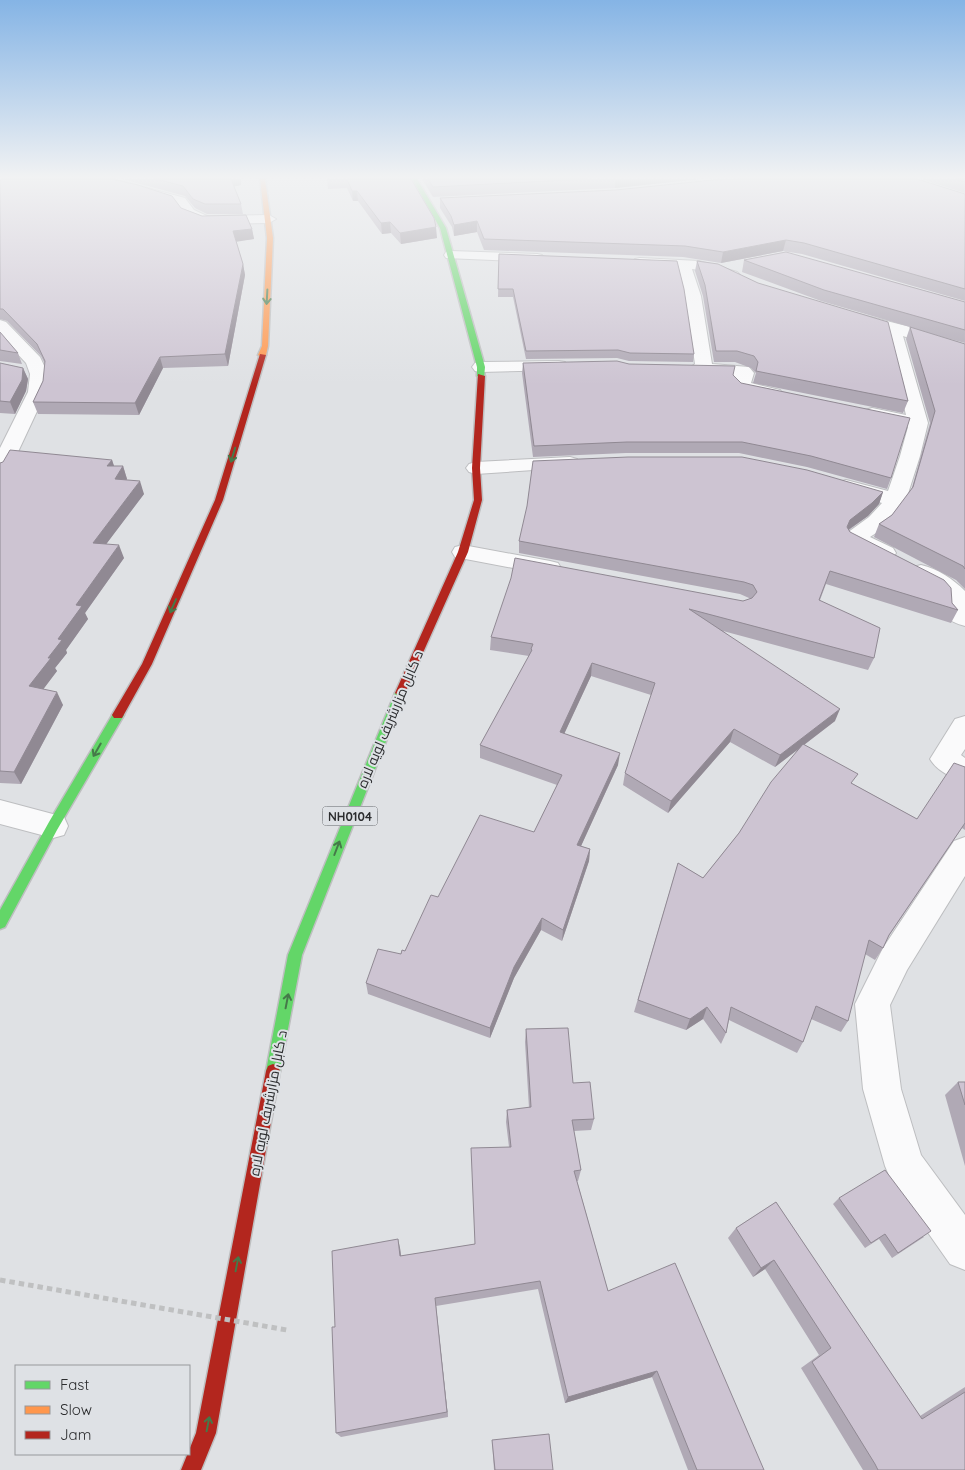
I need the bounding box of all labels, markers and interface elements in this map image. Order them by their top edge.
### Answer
one-way arrow [263,289,272,305]
one-way arrow [227,447,237,463]
one-way arrow [167,598,177,613]
street label: د کابل مزارشریف لویه لاره [353,647,427,791]
one-way arrow [92,742,102,756]
road number: NH0104 [322,806,378,826]
one-way arrow [333,841,343,856]
one-way arrow [282,994,292,1010]
street label: د کابل مزارشریف لویه لاره [245,1029,291,1177]
one-way arrow [233,1257,243,1273]
legend [15,1365,190,1455]
text: Fast [60,1375,89,1394]
text: Slow [60,1400,92,1419]
one-way arrow [203,1417,213,1433]
text: Jam [60,1425,91,1444]

